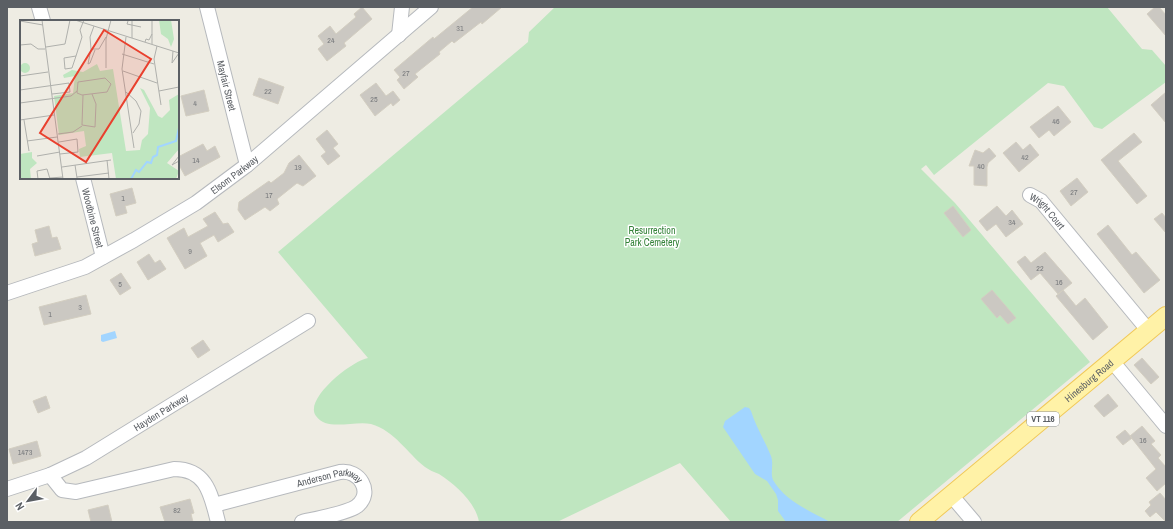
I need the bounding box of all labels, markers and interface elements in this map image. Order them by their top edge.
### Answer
inset map [20,20,179,179]
house number: 31 [456,23,464,33]
house number: 24 [327,35,335,45]
street label: Mayfair Street [214,59,239,113]
house number: 27 [402,68,410,78]
house number: 22 [264,86,272,96]
house number: 25 [370,94,378,104]
house number: 4 [193,98,197,108]
house number: 46 [1052,116,1060,126]
street label: Elsom Parkway [208,152,262,197]
house number: 42 [1021,152,1029,162]
house number: 14 [192,155,200,165]
house number: 40 [977,161,985,171]
house number: 19 [294,162,302,172]
street label: Woodbine Street [79,186,107,250]
house number: 27 [1070,187,1078,197]
house number: 17 [265,190,273,200]
street label: Wright Court [1027,190,1068,233]
house number: 1 [121,193,125,203]
house number: 34 [1008,217,1016,227]
park label: Resurrection Park Cemetery [625,224,680,249]
house number: 9 [188,246,192,256]
house number: 22 [1036,263,1044,273]
house number: 16 [1055,277,1063,287]
house number: 5 [118,279,122,289]
house number: 3 [78,302,82,312]
house number: 1 [48,309,52,319]
street label: Hinesburg Road [1062,357,1116,405]
street label: Hayden Parkway [131,390,192,434]
road number: VT 116 [1027,412,1059,426]
house number: 16 [1139,435,1147,445]
house number: 1473 [18,447,33,457]
street label: Anderson Parkway [294,466,366,490]
north arrow [8,481,48,521]
text: N [12,500,27,513]
house number: 82 [173,505,181,515]

